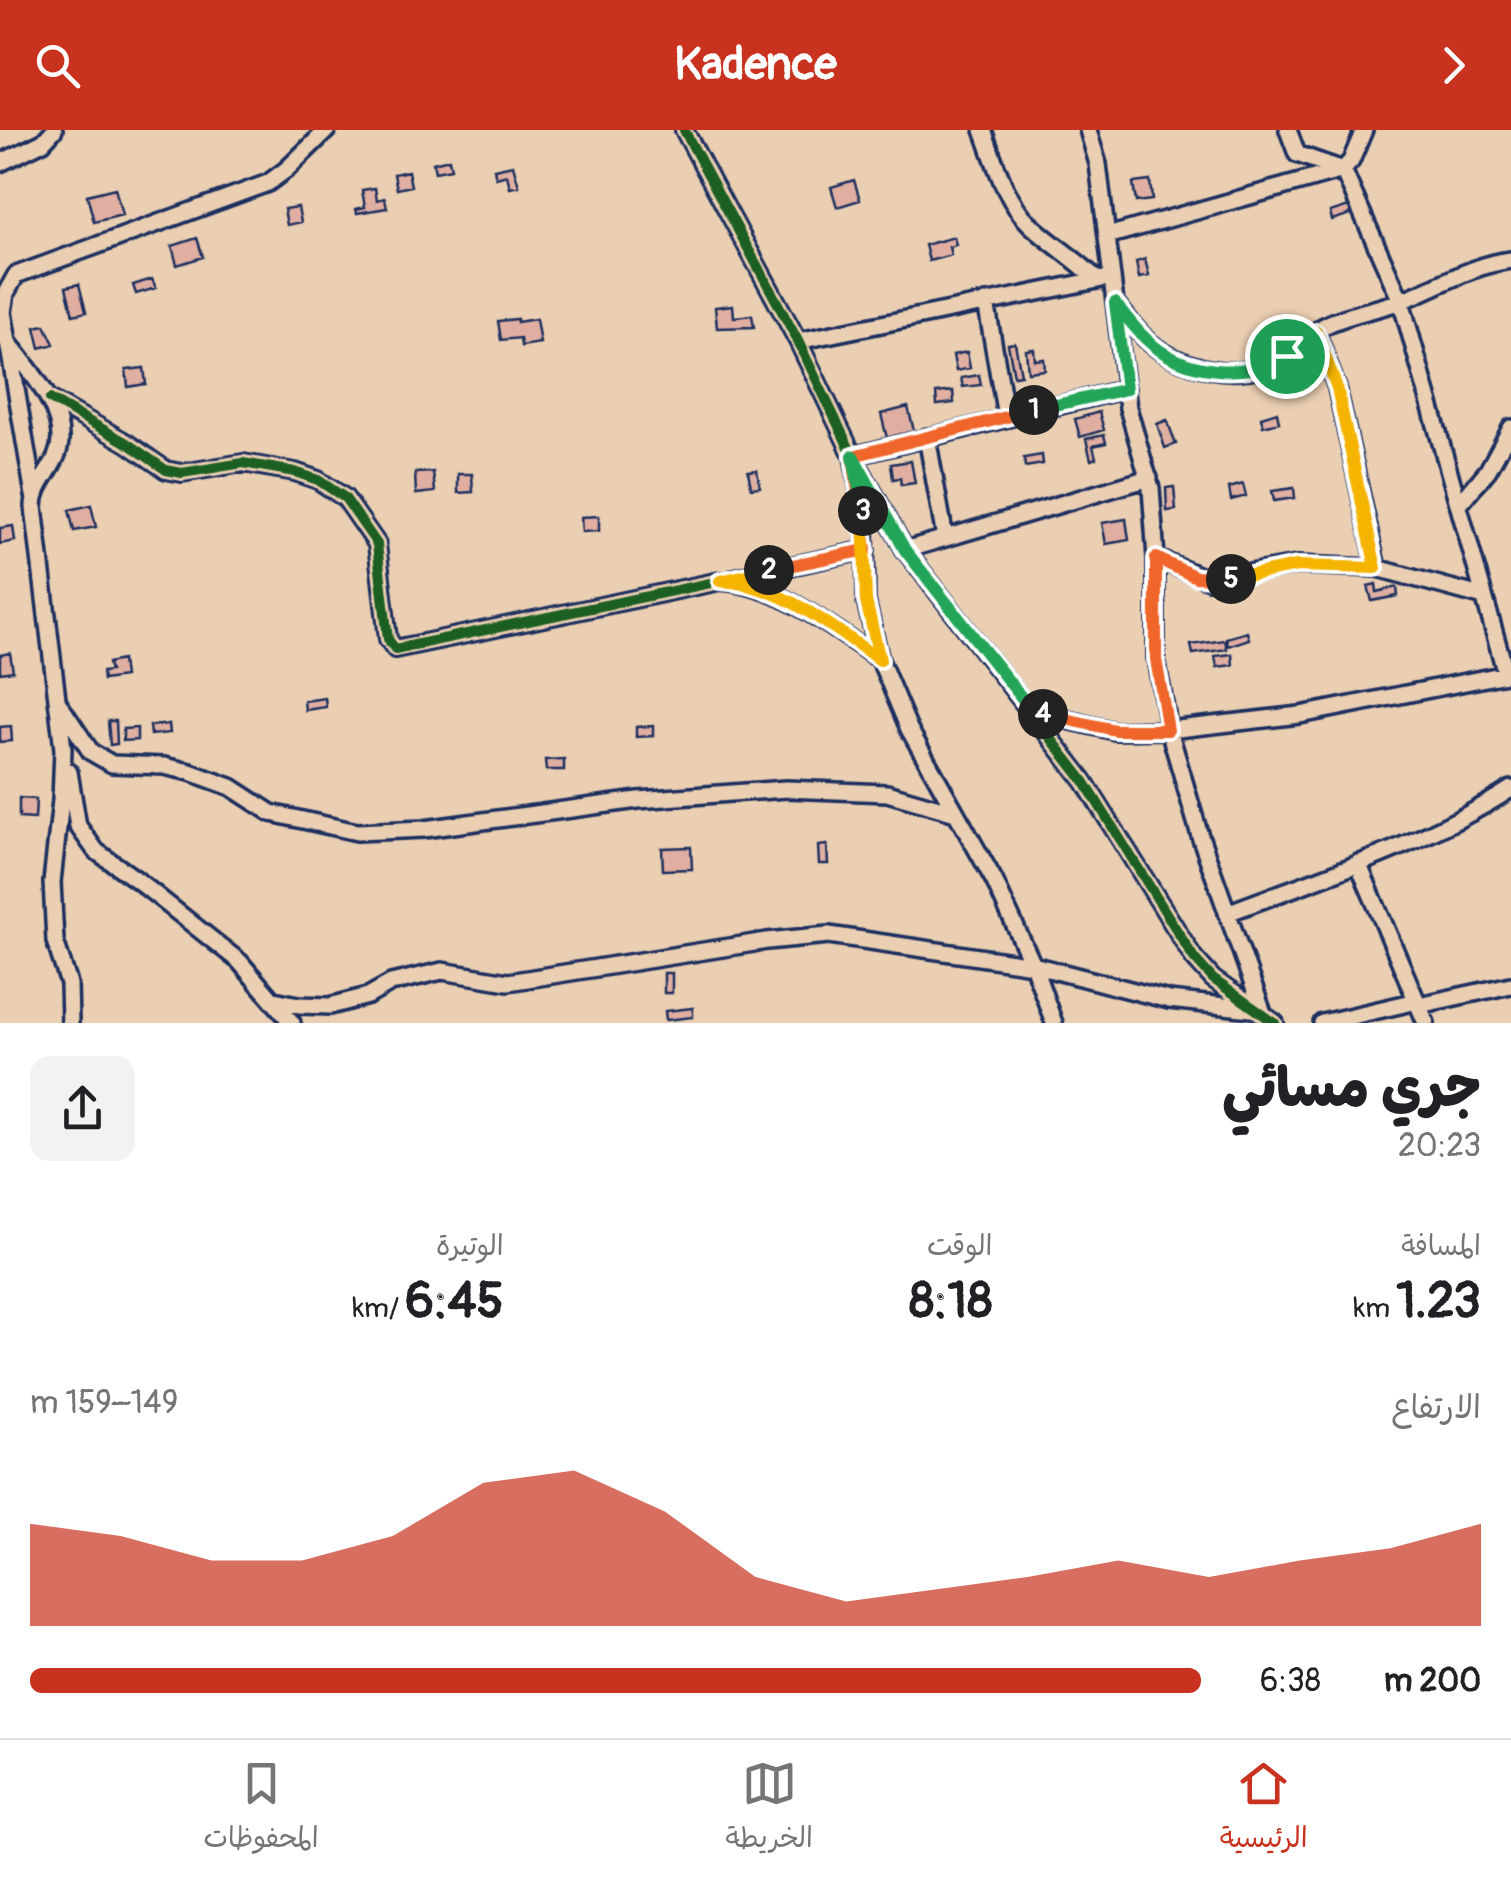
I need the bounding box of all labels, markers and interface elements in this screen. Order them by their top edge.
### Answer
text: Kadence [674,37,837,93]
icon: search [30,38,85,93]
icon: forward [1426,38,1481,93]
pin [1245,314,1330,399]
icon: arrive [1260,329,1315,384]
pin: 1 [1009,385,1059,435]
text: 1 [1029,392,1039,427]
pin: 3 [838,486,888,536]
text: 3 [855,493,871,528]
pin: 2 [744,545,794,595]
text: 2 [761,552,777,587]
pin: 5 [1206,554,1256,604]
text: 5 [1223,561,1239,596]
pin: 4 [1018,689,1068,739]
text: 4 [1035,696,1051,731]
text: جري مسائي [1222,1054,1481,1123]
button: share [30,1056,135,1161]
text: 20:23 [1398,1126,1481,1166]
text: الوتيرة [436,1229,504,1264]
text: الوقت [927,1229,992,1264]
text: المسافة [1401,1229,1481,1264]
text: 6:45 [405,1270,504,1333]
text: 8:18 [909,1270,992,1333]
text: 1.23 [1396,1270,1481,1333]
text: /km [352,1291,405,1326]
text: km [1354,1291,1396,1326]
text: 149–159 m [30,1383,178,1423]
text: الارتفاع [1391,1388,1481,1428]
text: 6:38 [1260,1661,1321,1701]
text: 200 m [1384,1661,1481,1701]
tab: المحفوظات [203,1756,319,1862]
tab: الخريطة [726,1756,813,1862]
tab: الرئيسية [1220,1756,1308,1862]

